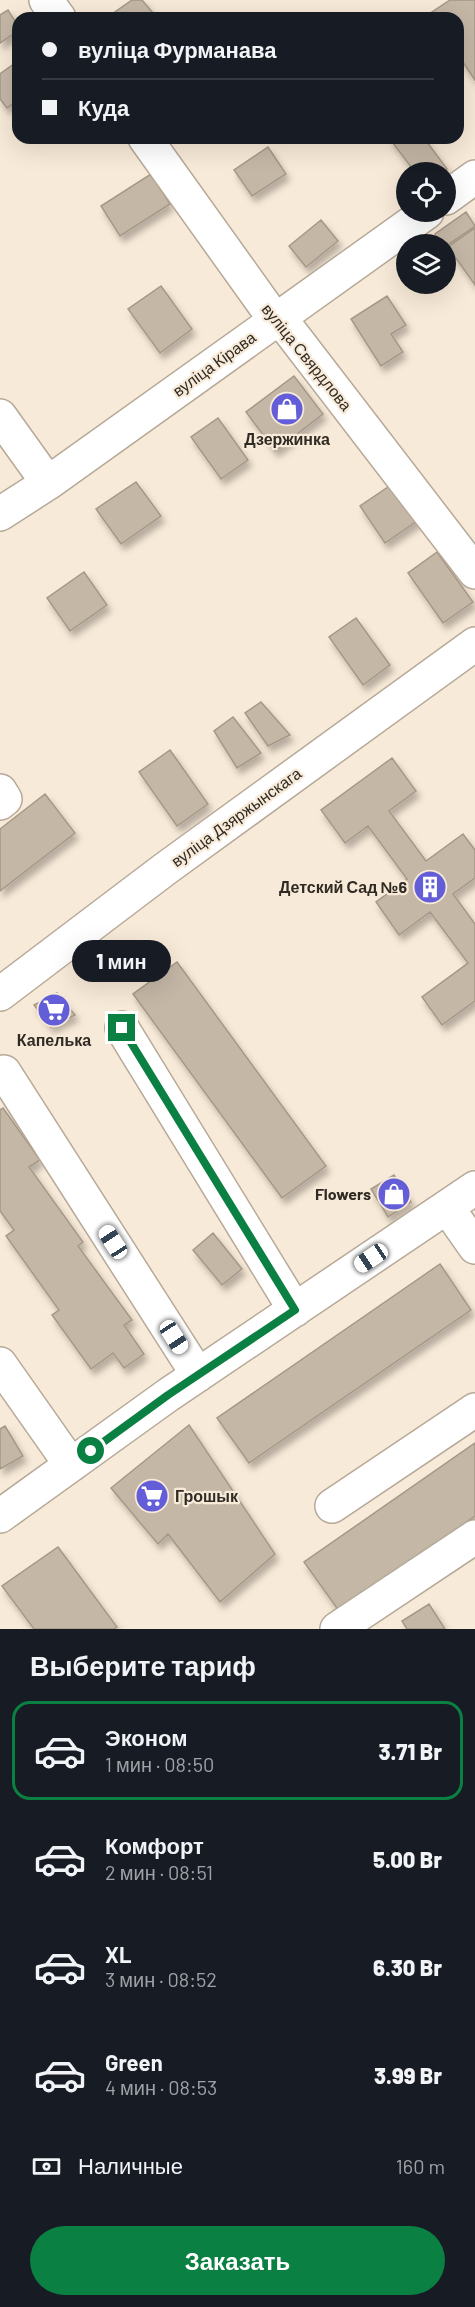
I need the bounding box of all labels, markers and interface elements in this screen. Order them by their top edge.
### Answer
text: вуліца Фурманава [78,36,277,62]
text: Куда [78,94,129,120]
map controls [396,162,456,294]
button: locate [396,162,456,222]
button: layers [396,234,456,294]
street label: вуліца Свярдлова [258,299,356,414]
street label: вуліца Кірава [169,327,259,400]
shop icon: Дзержинка [269,391,305,427]
place label: Дзержинка [244,429,330,448]
street label: вуліца Дзяржынскага [167,763,304,870]
building icon: Детский Сад №6 [412,869,448,905]
place label: Детский Сад №6 [279,877,407,896]
callout: 1 мин [72,941,172,983]
text: 1 мин [96,949,147,973]
supermarket icon: Капелька [36,992,72,1028]
route end [108,1014,135,1041]
place label: Капелька [17,1030,91,1049]
shop icon: Flowers [376,1176,412,1212]
place label: Flowers [315,1184,371,1203]
car [96,1222,130,1262]
car [351,1240,391,1276]
car [157,1317,191,1357]
route start [77,1437,104,1464]
supermarket icon: Грошык [134,1478,170,1514]
place label: Грошык [175,1486,239,1505]
text: Выберите тариф [30,1649,256,1681]
icon: car [33,1724,87,1778]
text: Эконом [105,1724,188,1750]
text: 3.71 Br [378,1738,442,1764]
text: 1 мин · 08:50 [105,1752,214,1776]
icon: car [33,1832,87,1886]
text: Комфорт [105,1832,204,1858]
text: 5.00 Br [373,1846,442,1872]
text: 2 мин · 08:51 [105,1860,213,1884]
icon: car [33,1940,87,1994]
text: XL [105,1941,131,1967]
text: 6.30 Br [373,1954,442,1980]
text: 3 мин · 08:52 [105,1967,217,1991]
icon: car [33,2048,87,2102]
text: Green [105,2049,163,2075]
text: 3.99 Br [374,2062,442,2088]
text: 4 мин · 08:53 [105,2075,217,2099]
icon: cash [30,2150,63,2183]
text: Наличные [78,2152,183,2178]
text: 160 m [396,2154,445,2178]
button: Заказать [30,2226,445,2295]

